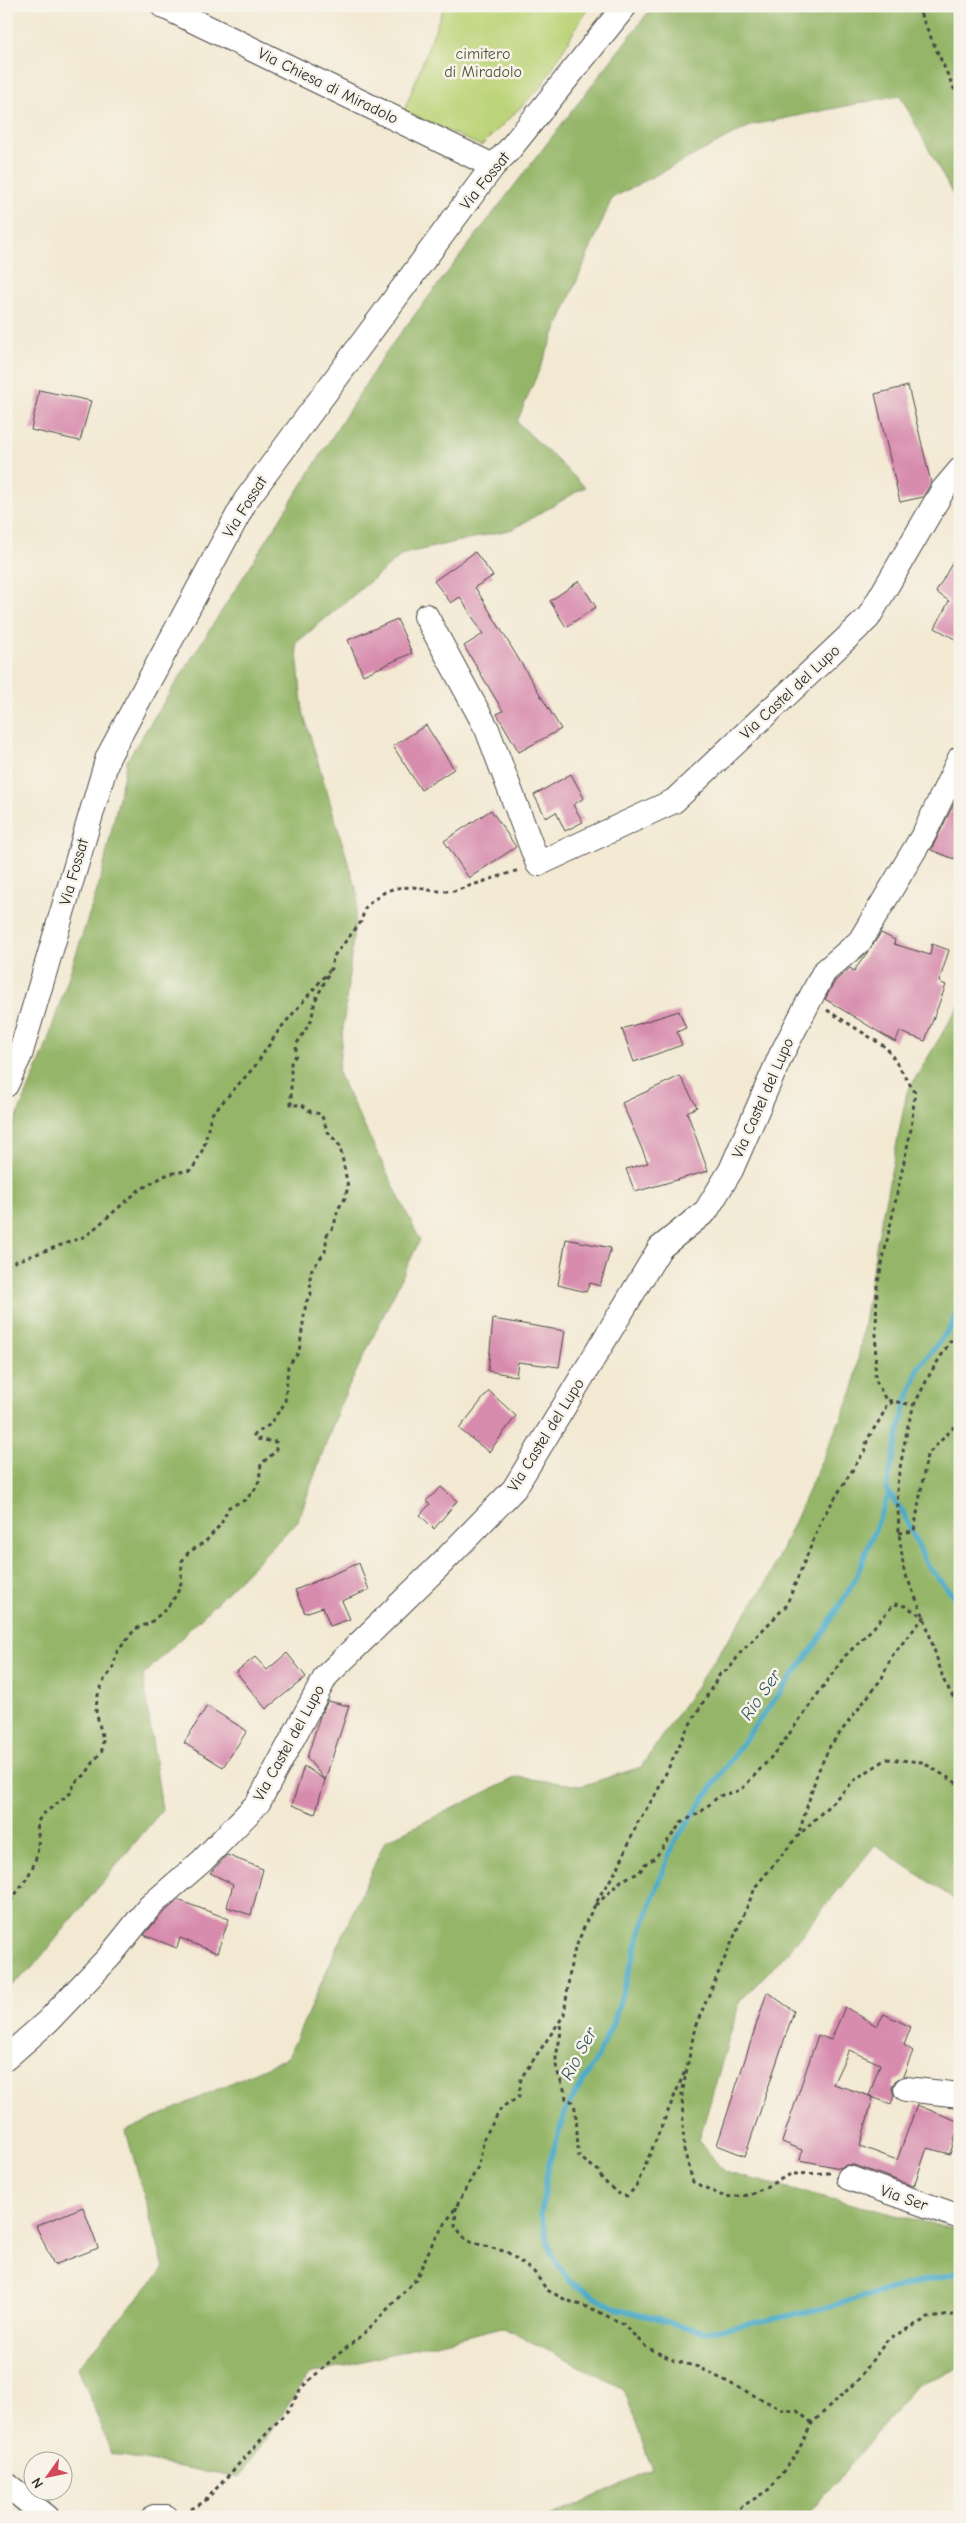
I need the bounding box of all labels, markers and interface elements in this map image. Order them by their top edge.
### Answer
street label: Via Chiesa di Miradolo [255,44,401,128]
park label: cimitero di Miradolo [444,45,522,81]
street label: Via Fossat [456,148,514,213]
street label: Via Fossat [219,473,271,541]
street label: Via Castel del Lupo [736,641,844,743]
street label: Via Fossat [56,836,92,907]
street label: Via Castel del Lupo [728,1035,798,1161]
street label: Via Castel del Lupo [504,1375,588,1495]
water label: Rio Ser [736,1665,786,1724]
street label: Via Castel del Lupo [250,1682,328,1804]
water label: Rio Ser [556,2023,602,2084]
street label: Via Ser [878,2182,931,2215]
north arrow [22,2450,72,2500]
text: N [28,2474,47,2491]

